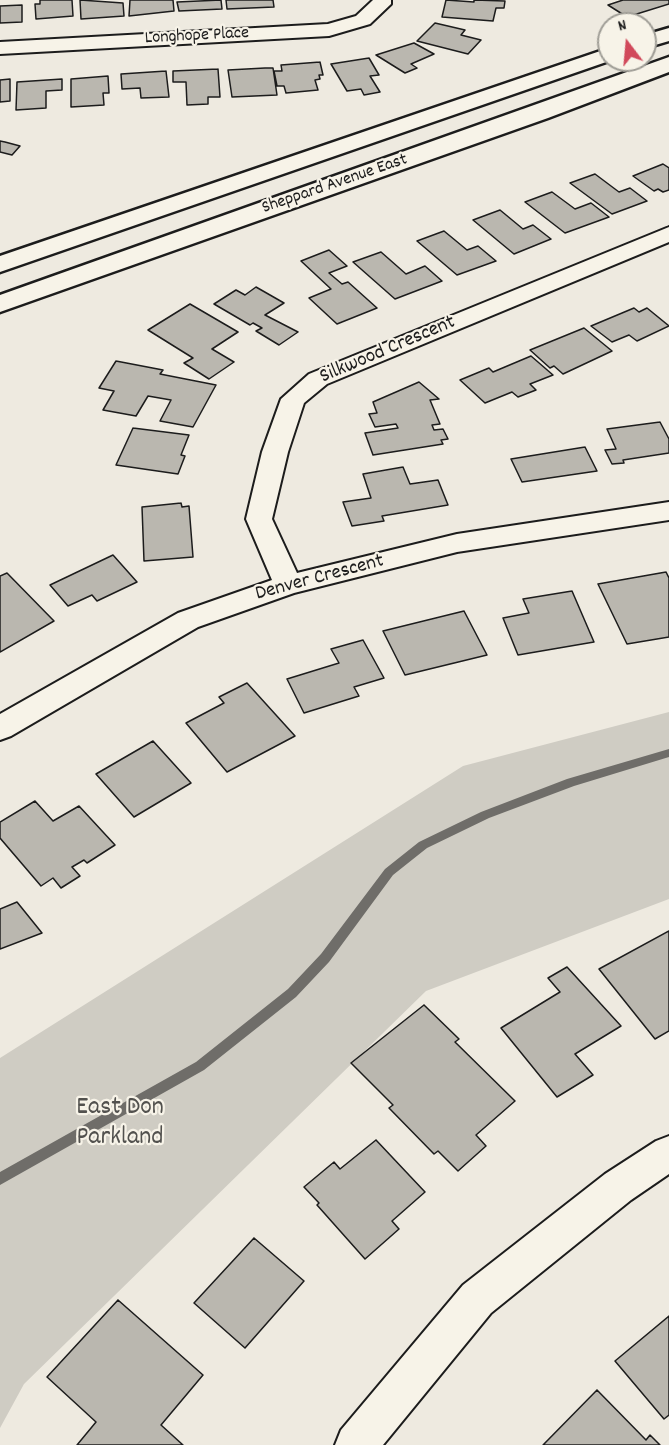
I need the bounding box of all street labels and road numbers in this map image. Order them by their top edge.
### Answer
street label: Longhope Place [144,23,250,51]
street label: Sheppard Avenue East [259,150,411,220]
street label: Silkwood Crescent [316,311,460,391]
street label: Denver Crescent [253,550,387,608]

